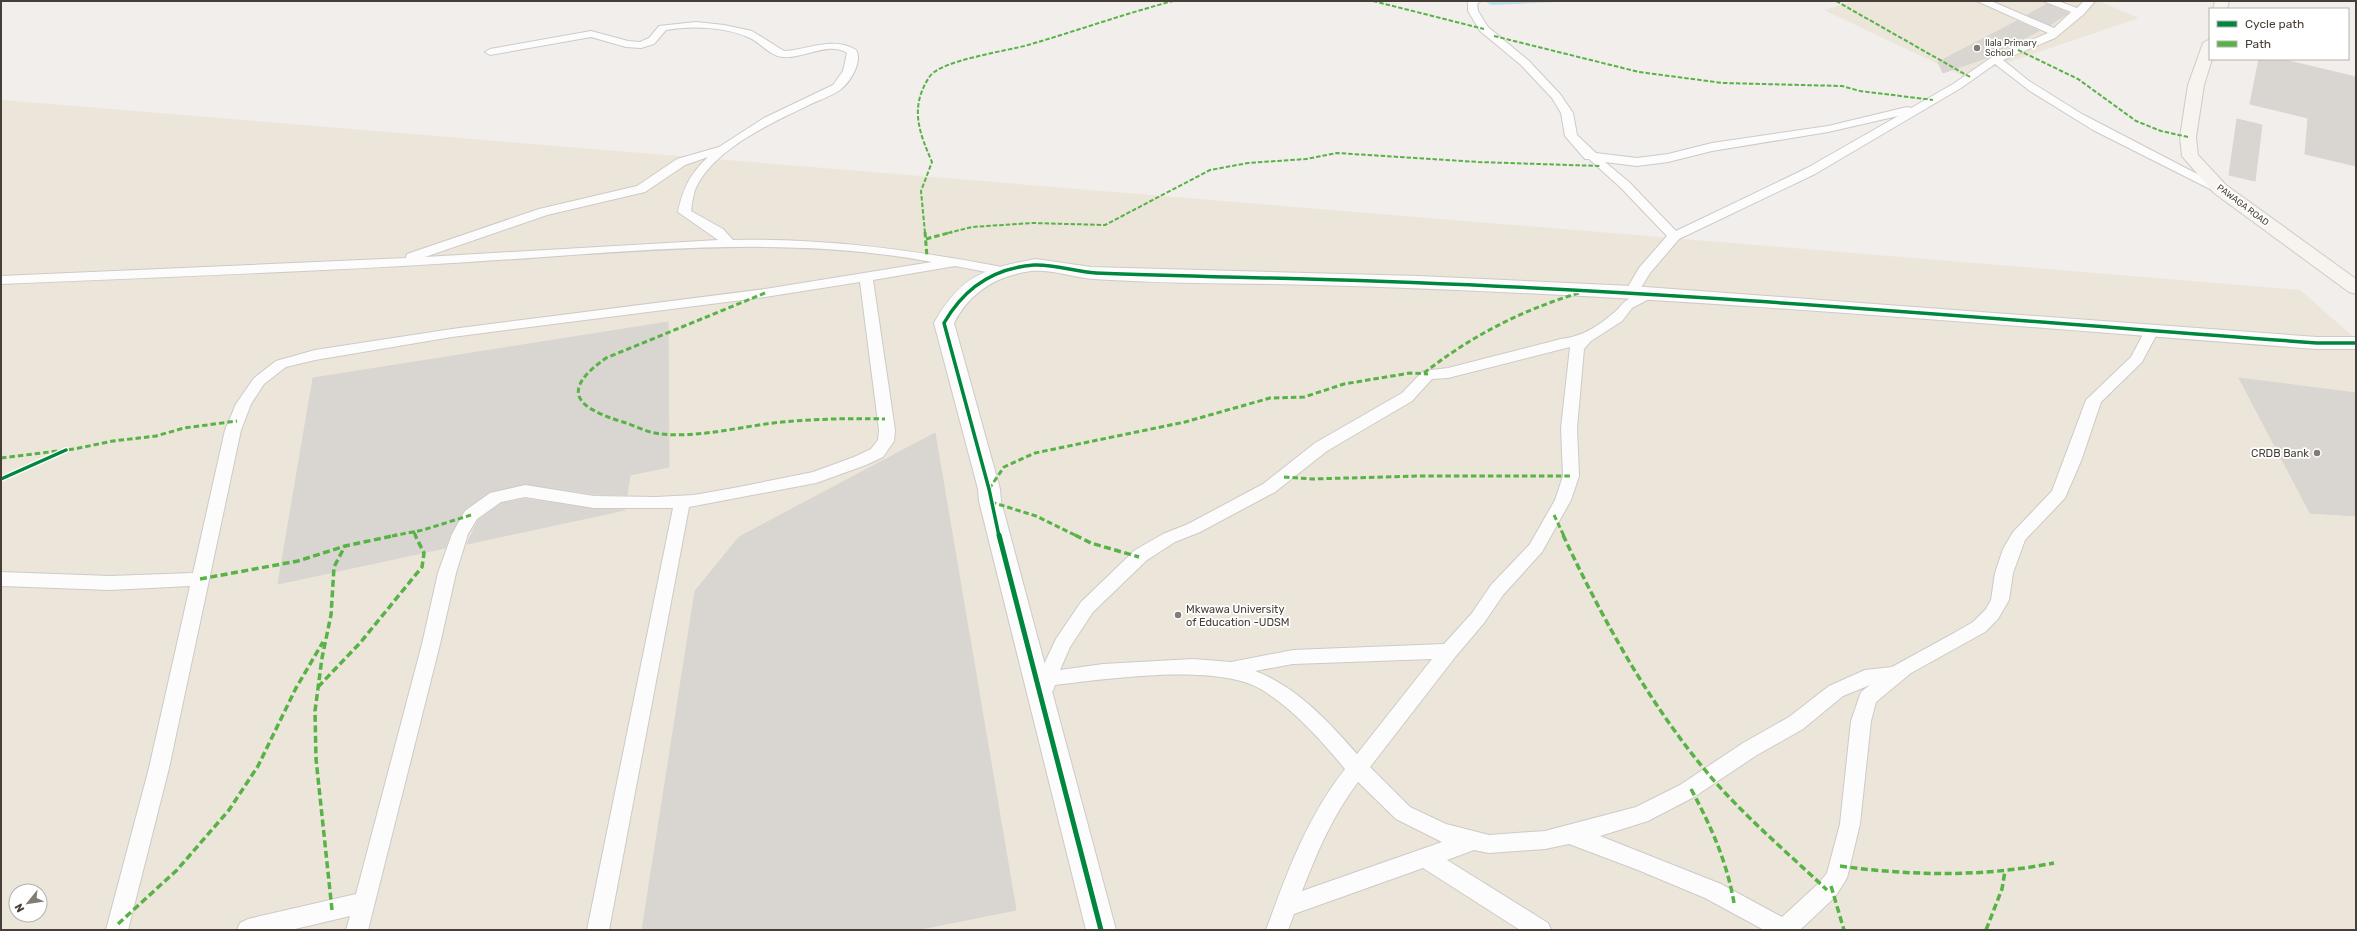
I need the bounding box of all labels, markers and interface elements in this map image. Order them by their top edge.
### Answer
legend [2209,8,2349,60]
text: Cycle path [2245,17,2304,31]
text: Path [2245,37,2271,51]
place label: Ilala Primary School [1985,38,2037,58]
marker: Ilala Primary School [1972,43,1982,53]
street label: PAWAGA ROAD [2215,182,2271,228]
place label: CRDB Bank [2251,447,2309,460]
marker: CRDB Bank [2312,448,2322,458]
place label: Mkwawa University of Education -UDSM [1186,603,1290,629]
marker: Mkwawa University of Education -UDSM [1173,610,1183,620]
north arrow [8,883,48,923]
text: N [12,901,27,914]

